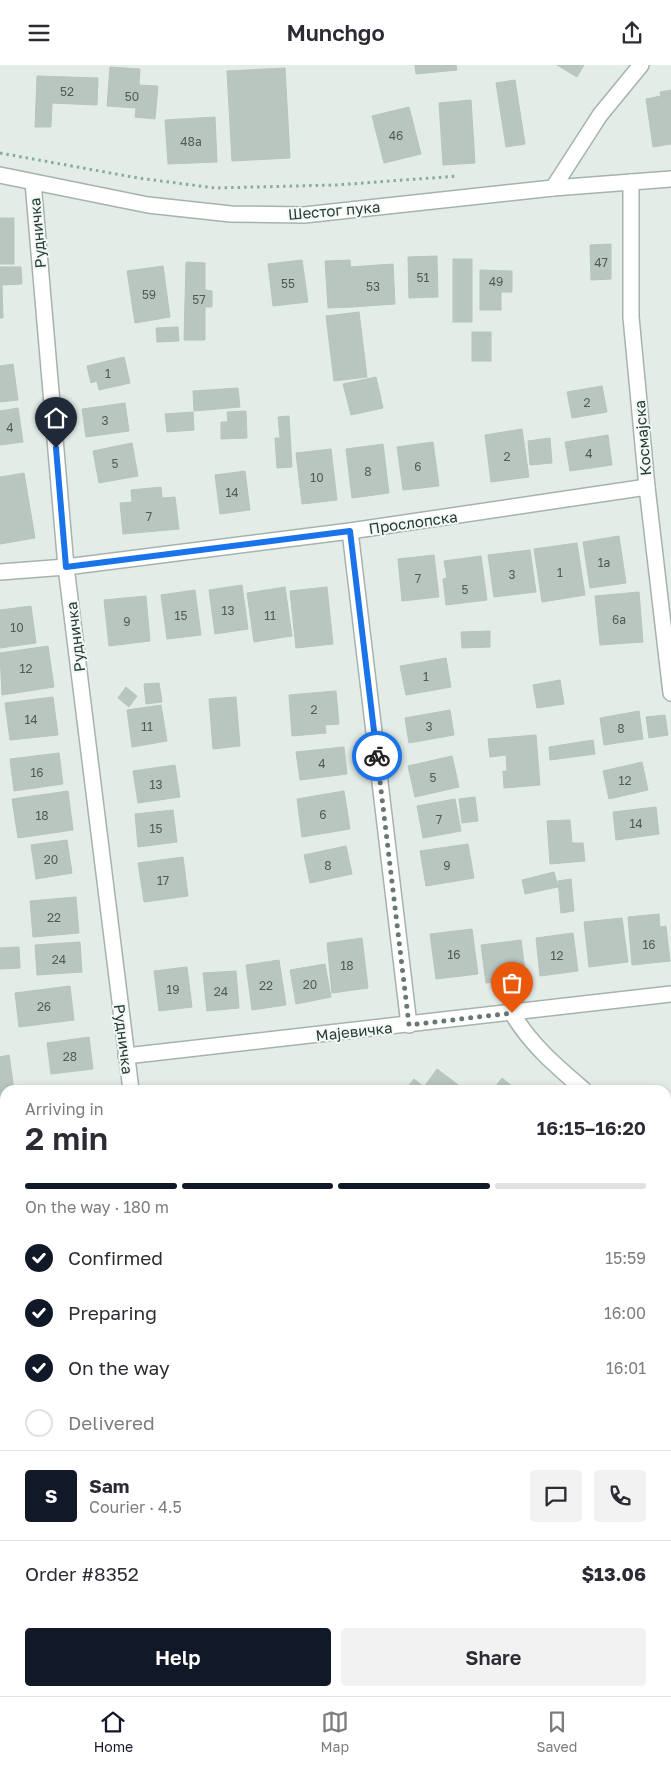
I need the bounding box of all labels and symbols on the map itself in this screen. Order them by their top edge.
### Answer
house number: 52 [60,84,74,99]
house number: 50 [125,89,139,104]
house number: 46 [389,128,403,143]
house number: 48a [180,134,202,149]
street label: Рудничка [25,197,49,269]
street label: Шестог пука [287,197,381,223]
house number: 47 [594,255,608,270]
house number: 51 [417,270,430,285]
house number: 49 [489,274,503,289]
house number: 55 [281,276,295,291]
house number: 53 [366,279,380,294]
house number: 59 [142,287,156,302]
house number: 57 [192,292,206,307]
house number: 1 [105,366,111,381]
house number: 2 [584,395,591,410]
pin [35,397,77,448]
street label: Космајска [630,399,654,477]
house number: 3 [101,413,109,428]
house number: 4 [6,420,14,435]
house number: 4 [585,446,593,461]
house number: 2 [504,449,511,464]
house number: 5 [112,456,119,471]
house number: 6 [414,459,422,474]
house number: 8 [364,464,372,479]
house number: 10 [310,470,324,485]
house number: 14 [225,485,239,500]
street label: Прослопска [367,507,459,537]
house number: 7 [146,509,152,524]
house number: 1a [598,555,610,570]
house number: 1 [557,565,563,580]
house number: 3 [508,567,516,582]
house number: 7 [415,571,421,586]
house number: 5 [462,582,469,597]
street label: Рудничка [62,601,88,673]
house number: 13 [222,603,234,618]
house number: 15 [175,608,187,623]
house number: 11 [264,608,276,623]
house number: 6a [612,612,626,627]
house number: 9 [123,614,131,629]
house number: 10 [10,620,24,635]
house number: 12 [20,661,32,676]
house number: 1 [423,669,429,684]
house number: 2 [311,702,318,717]
house number: 14 [24,712,38,727]
house number: 11 [141,719,153,734]
house number: 3 [425,719,433,734]
house number: 8 [617,721,625,736]
courier [352,731,402,781]
house number: 4 [318,756,326,771]
house number: 16 [30,765,44,780]
house number: 5 [430,770,437,785]
house number: 12 [619,773,631,788]
house number: 13 [150,777,162,792]
house number: 6 [319,807,327,822]
house number: 18 [35,808,49,823]
house number: 7 [436,812,442,827]
house number: 14 [629,816,643,831]
house number: 15 [150,821,162,836]
house number: 20 [44,852,58,867]
house number: 8 [324,858,332,873]
house number: 9 [443,858,451,873]
house number: 17 [157,873,169,888]
house number: 22 [47,910,61,925]
house number: 16 [642,937,656,952]
house number: 16 [447,947,461,962]
house number: 12 [551,948,563,963]
house number: 24 [52,952,66,967]
house number: 18 [340,958,354,973]
pin [491,962,533,1013]
house number: 20 [303,977,317,992]
house number: 22 [259,978,273,993]
house number: 19 [166,982,180,997]
house number: 24 [214,984,228,999]
house number: 26 [37,999,51,1014]
street label: Рудничка [111,1003,137,1075]
street label: Мајевичка [315,1018,393,1044]
house number: 28 [63,1049,77,1064]

